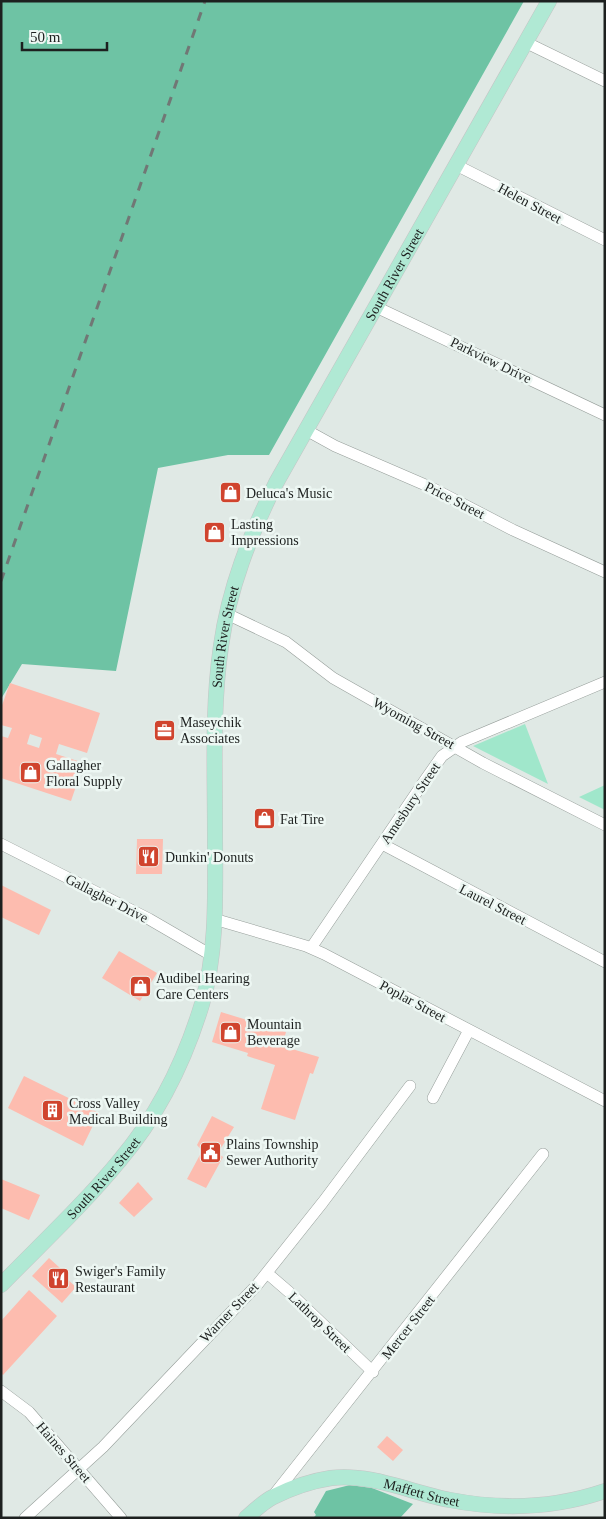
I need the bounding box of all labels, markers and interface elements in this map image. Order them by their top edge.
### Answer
scale bar [22,20,108,52]
text: 50 m [30,29,61,45]
street label: Helen Street [496,180,564,226]
street label: South River Street [363,226,427,323]
street label: Parkview Drive [448,334,534,387]
street label: Price Street [422,479,487,522]
shop icon: Deluca's Music [218,481,242,505]
place label: Deluca's Music [246,486,332,501]
place label: Lasting Impressions [231,517,299,548]
shop icon: Lasting Impressions [203,520,227,544]
street label: South River Street [210,584,242,689]
street label: Wyoming Street [370,695,457,752]
place label: Maseychik Associates [180,715,241,746]
office icon: Maseychik Associates [152,718,176,742]
place label: Gallagher Floral Supply [46,758,123,789]
street label: Amesbury Street [378,760,443,847]
shop icon: Gallagher Floral Supply [18,761,42,785]
shop icon: Fat Tire [252,807,276,831]
place label: Fat Tire [280,812,324,827]
restaurant icon: Dunkin' Donuts [137,845,161,869]
place label: Dunkin' Donuts [165,850,253,865]
street label: Gallagher Drive [63,871,151,926]
street label: Laurel Street [457,881,529,928]
place label: Audibel Hearing Care Centers [156,971,250,1002]
shop icon: Audibel Hearing Care Centers [128,974,152,998]
street label: Poplar Street [377,978,448,1025]
place label: Mountain Beverage [247,1017,301,1048]
shop icon: Mountain Beverage [219,1020,243,1044]
place label: Cross Valley Medical Building [69,1096,167,1127]
building icon: Cross Valley Medical Building [41,1099,65,1123]
street label: South River Street [64,1134,143,1222]
place label: Plains Township Sewer Authority [226,1137,319,1168]
public building icon: Plains Township Sewer Authority [198,1140,222,1164]
place label: Swiger's Family Restaurant [75,1264,166,1295]
restaurant icon: Swiger's Family Restaurant [47,1267,71,1291]
street label: Warner Street [197,1279,262,1345]
street label: Lathrop Street [285,1289,354,1356]
street label: Mercer Street [379,1292,438,1362]
street label: Haines Street [33,1419,94,1486]
street label: Maffett Street [382,1476,461,1510]

